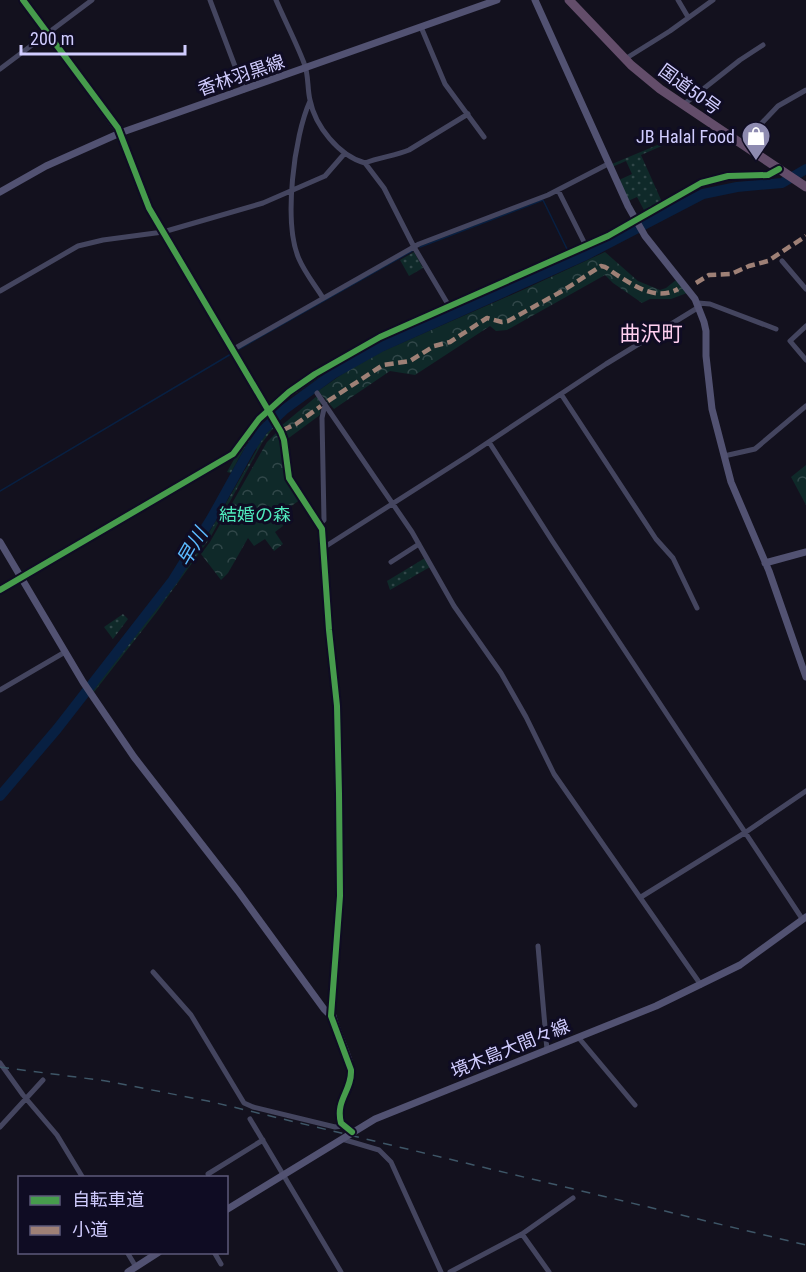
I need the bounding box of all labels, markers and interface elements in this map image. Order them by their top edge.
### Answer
scale bar [21,18,184,56]
text: 200 m [30,28,74,49]
street label: 香林羽黒線 [195,50,287,100]
street label: 国道50号 [655,59,725,119]
shop icon: JB Halal Food [740,120,772,162]
place label: JB Halal Food [636,126,735,147]
district label: 曲沢町 [620,322,683,346]
park label: 結婚の森 [219,504,291,525]
water label: 早川 [172,522,213,570]
street label: 境木島大間々線 [448,1015,572,1081]
legend [18,1176,228,1254]
text: 自転車道 [72,1189,144,1210]
text: 小道 [72,1219,108,1240]

